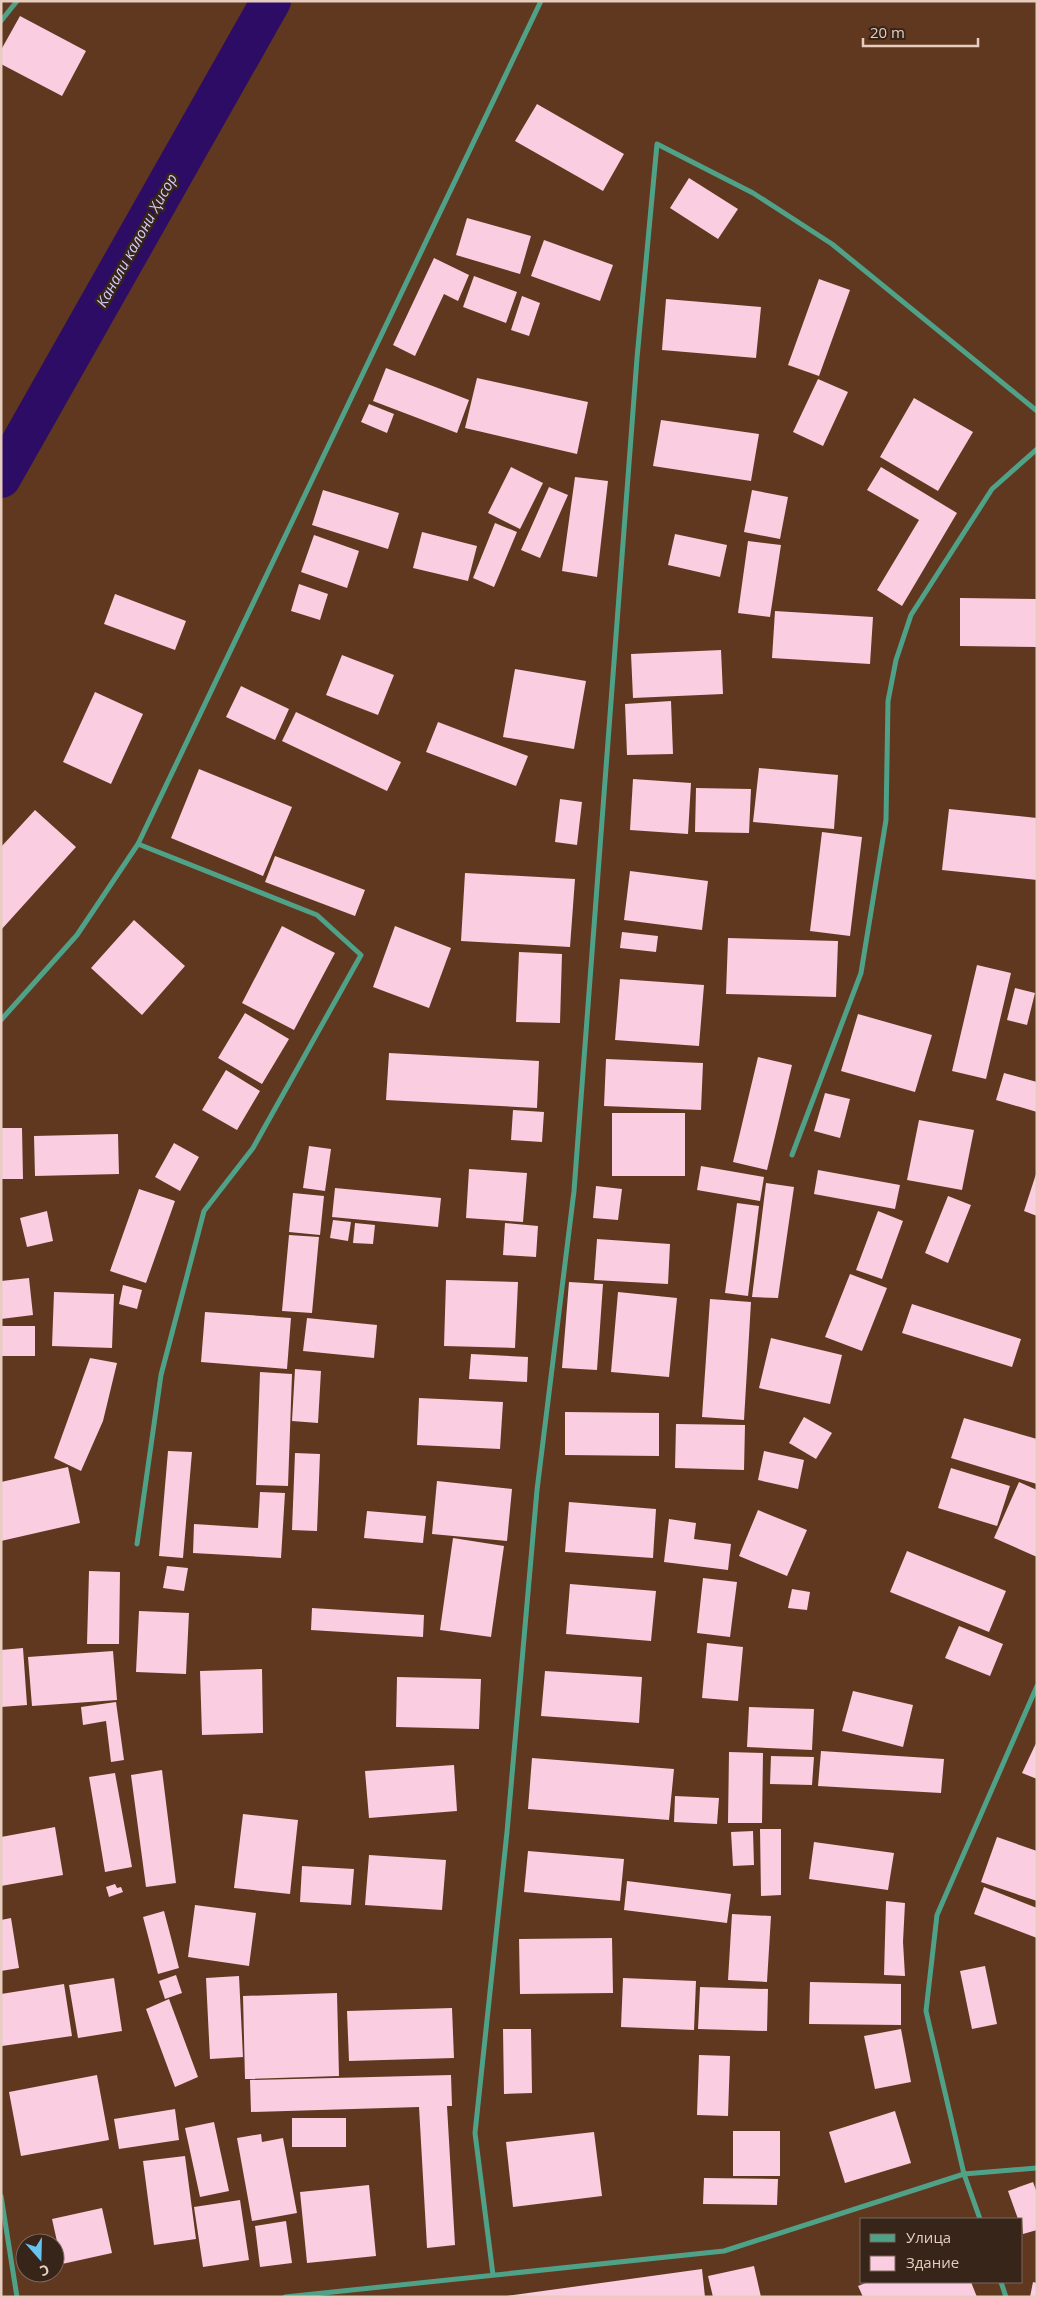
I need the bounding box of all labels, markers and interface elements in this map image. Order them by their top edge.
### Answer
scale bar [863,15,978,47]
text: 20 m [870,22,905,42]
water label: Канали калони Ҳисор [91,170,181,310]
legend [860,2218,1023,2283]
text: Улица [906,2227,951,2247]
north arrow [15,2233,65,2283]
text: Здание [906,2252,959,2272]
text: С [37,2260,52,2281]

